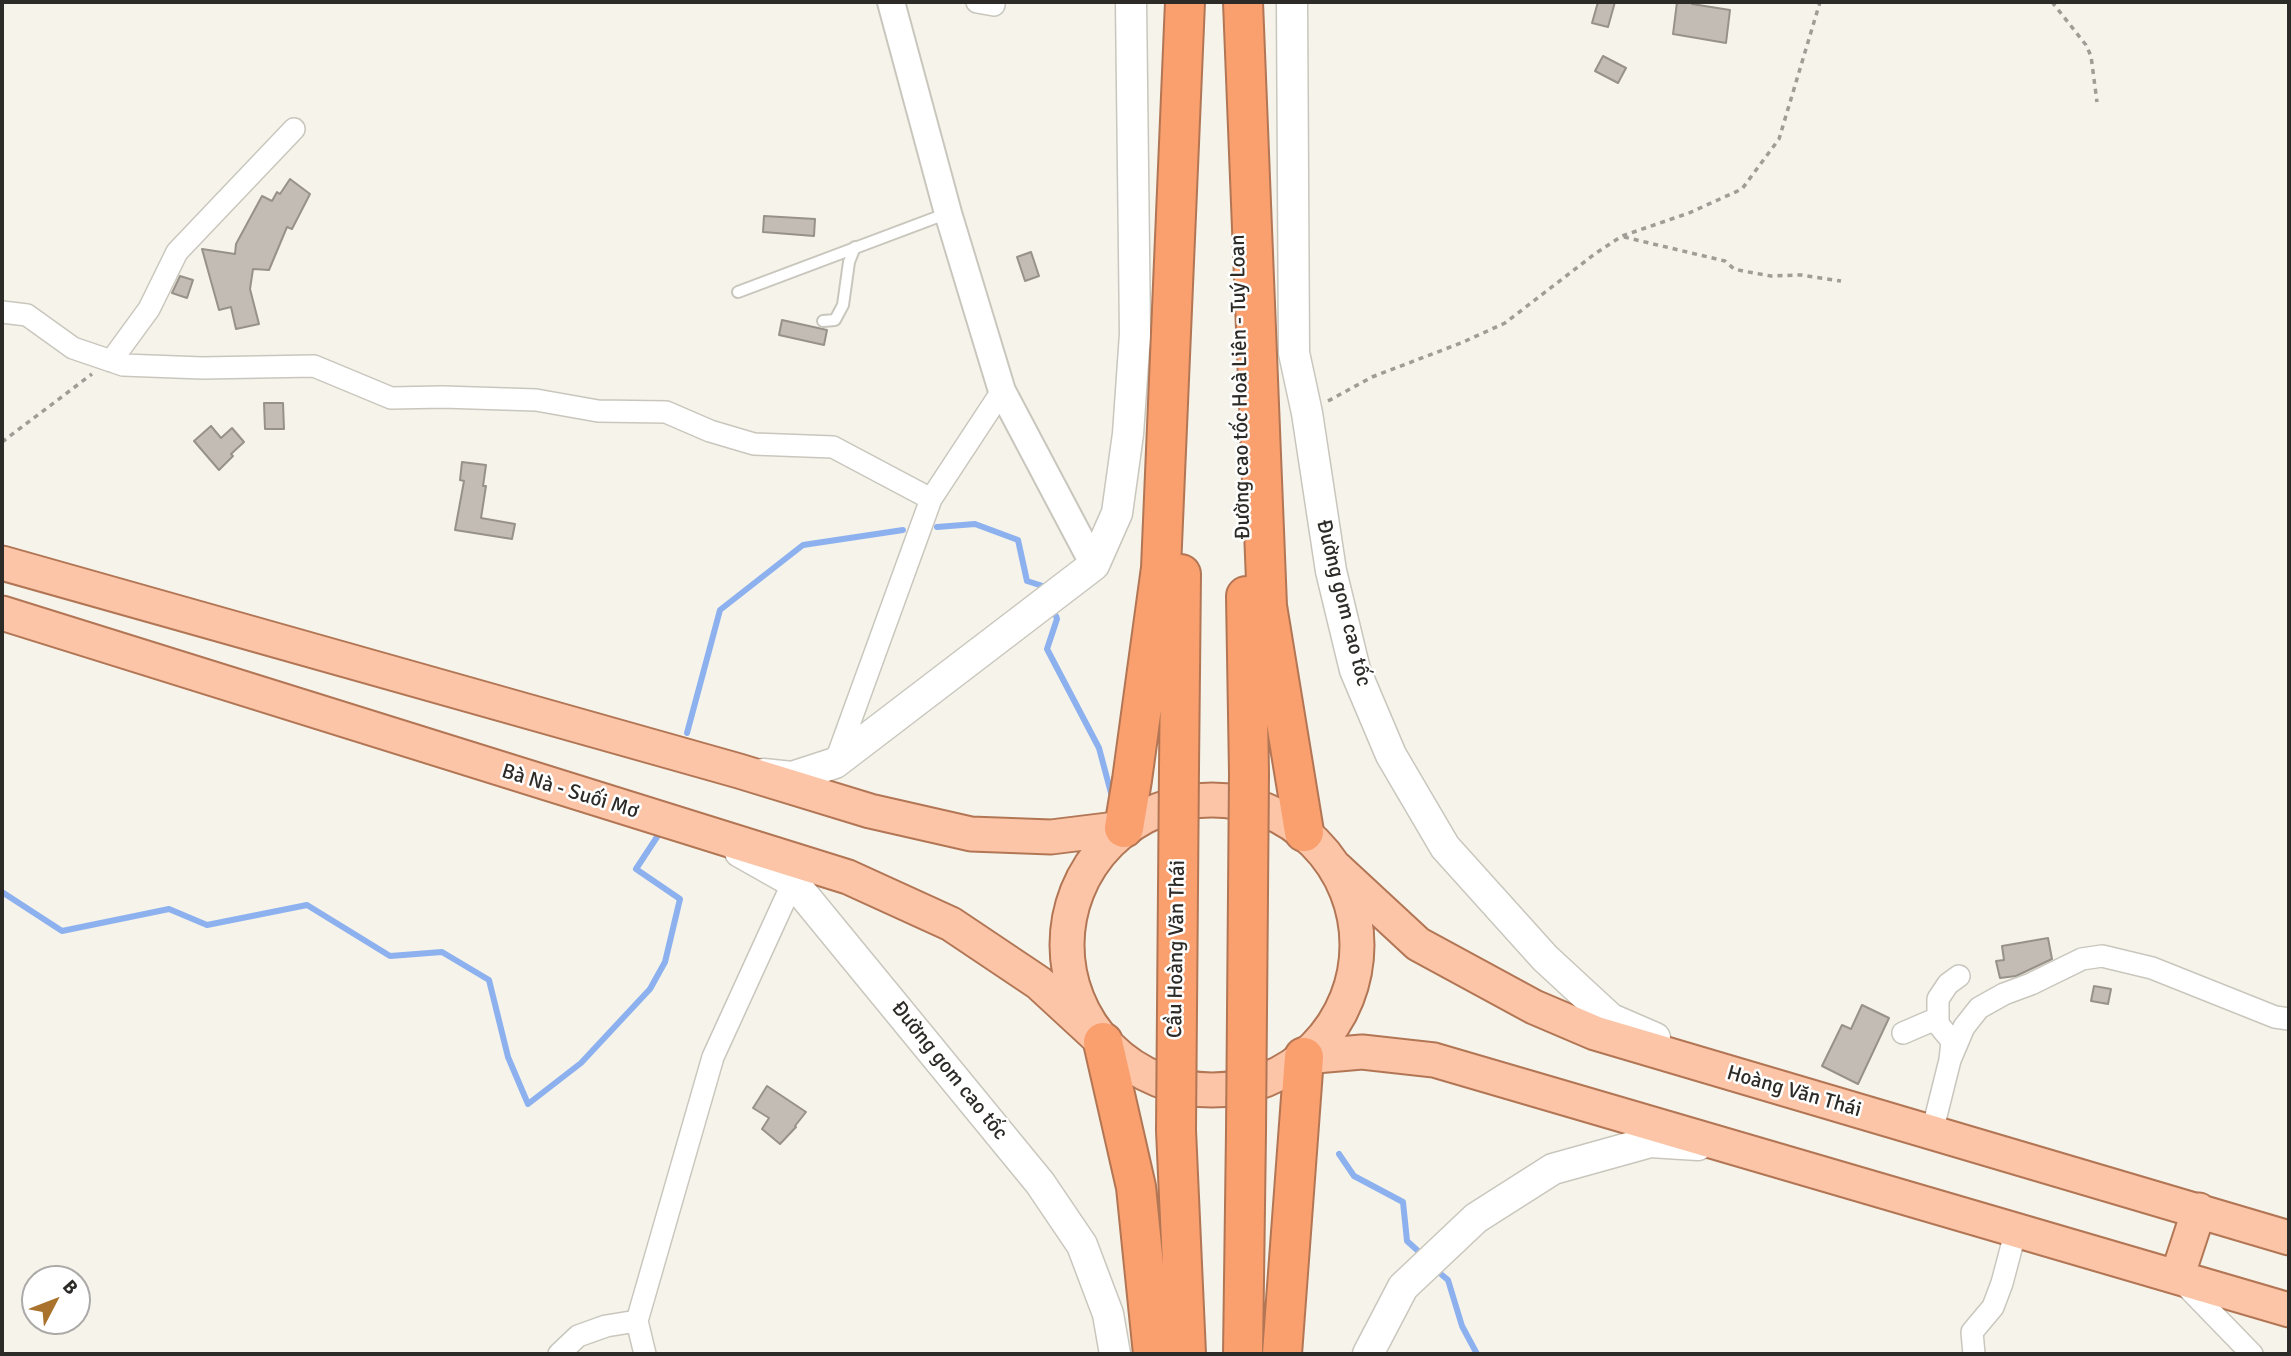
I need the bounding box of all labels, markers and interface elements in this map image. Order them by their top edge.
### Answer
street label: Đường cao tốc Hoà Liên - Tuý Loan [1226,234,1256,540]
street label: Đường gom cao tốc [1310,517,1376,689]
street label: Bà Nà - Suối Mơ [499,759,641,825]
street label: Cầu Hoàng Văn Thái [1163,860,1191,1038]
street label: Đường gom cao tốc [885,997,1013,1145]
street label: Hoàng Văn Thái [1724,1061,1864,1123]
north arrow [21,1265,91,1335]
text: B [57,1275,83,1300]

